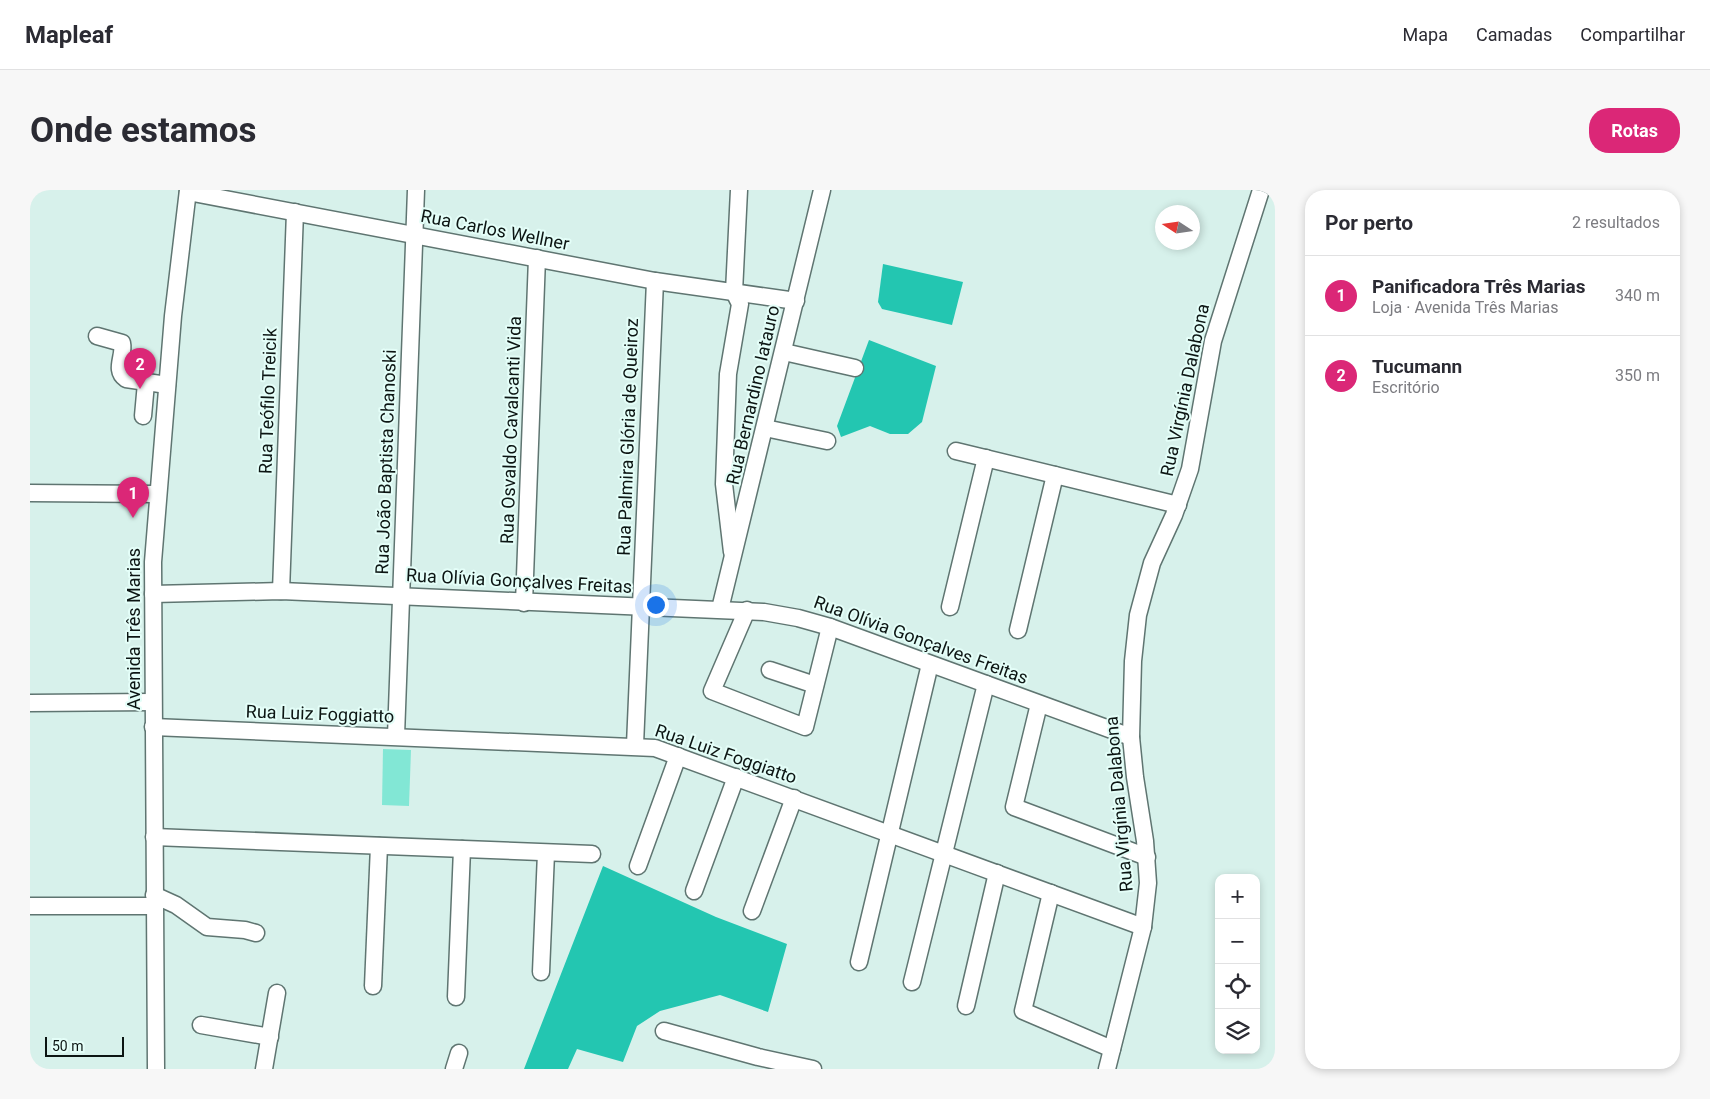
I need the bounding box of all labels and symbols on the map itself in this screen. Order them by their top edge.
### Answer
street label: Rua Carlos Wellner [419,205,571,254]
north arrow [1155,205,1200,250]
street label: Rua Virgínia Dalabona [1156,302,1213,478]
street label: Rua Bernardino Iatauro [722,303,783,487]
street label: Rua Osvaldo Cavalcanti Vida [496,315,525,544]
street label: Rua Palmira Glória de Queiroz [613,318,642,556]
street label: Rua Teófilo Treicik [254,327,281,474]
pin: 2 [124,348,156,389]
street label: Rua João Baptista Chanoski [371,349,400,575]
pin: 1 [117,477,149,518]
street label: Avenida Três Marias [123,548,144,710]
street label: Rua Olívia Gonçalves Freitas [405,564,633,597]
street label: Rua Olívia Gonçalves Freitas [811,591,1031,688]
your location [643,592,669,618]
street label: Rua Luiz Foggiatto [245,700,395,727]
street label: Rua Virgínia Dalabona [1100,715,1137,893]
street label: Rua Luiz Foggiatto [653,719,800,788]
scale bar [45,1034,124,1057]

